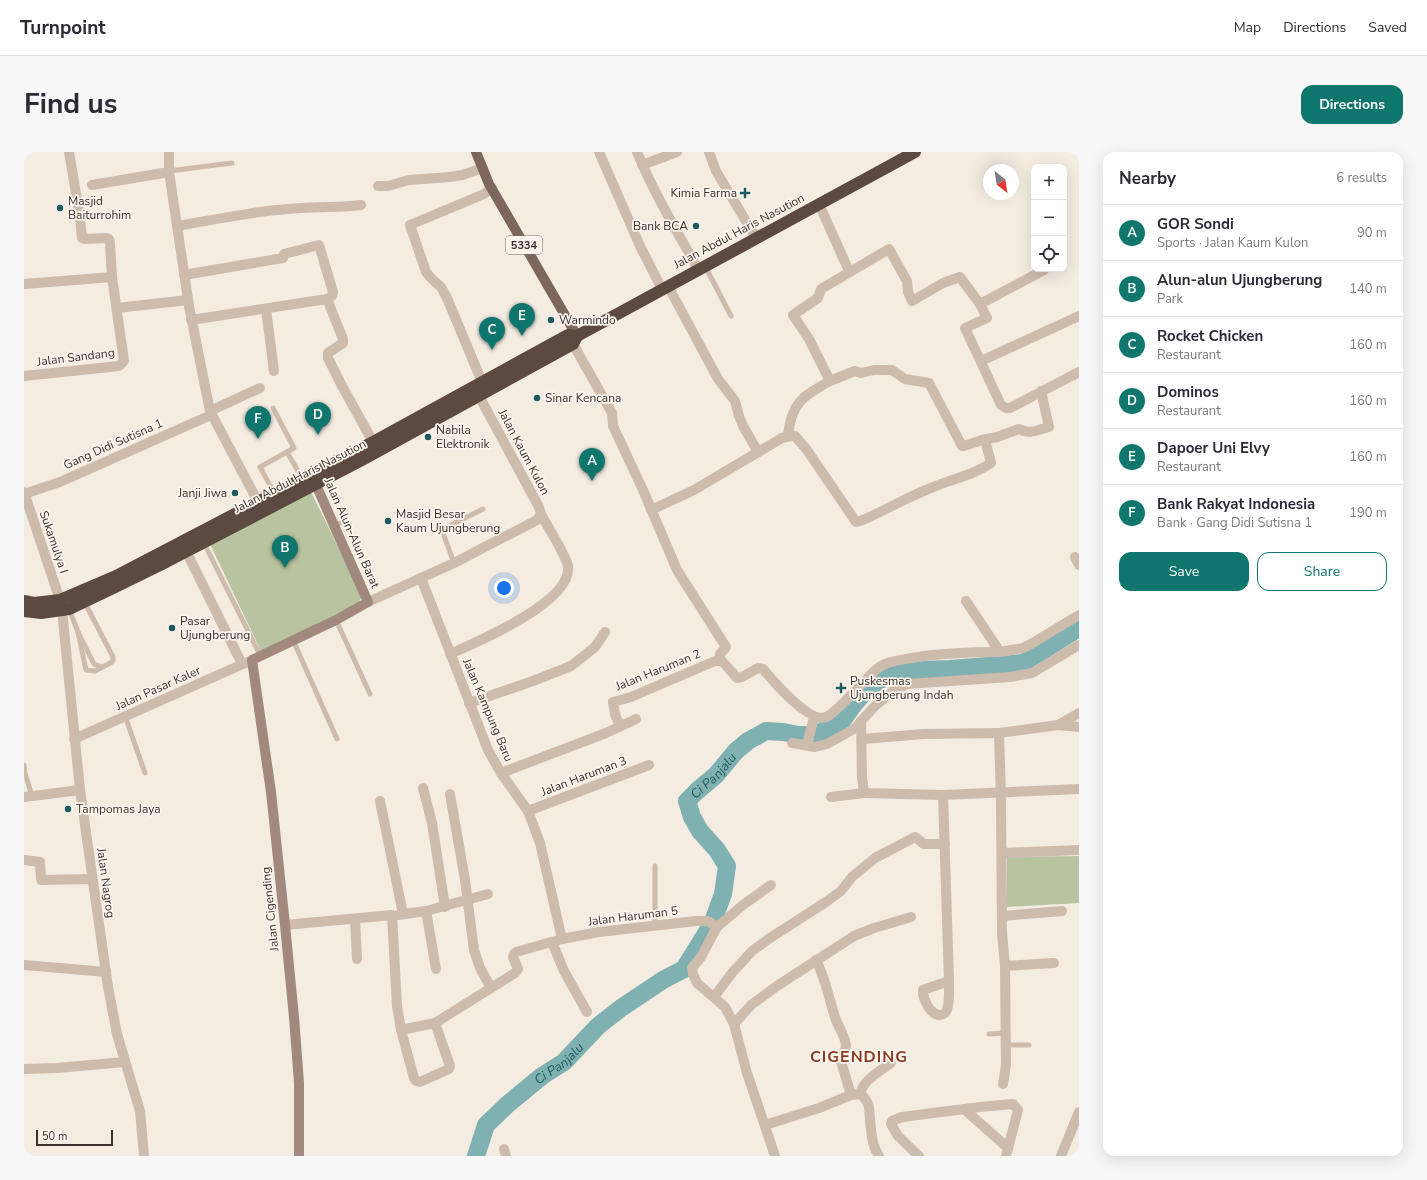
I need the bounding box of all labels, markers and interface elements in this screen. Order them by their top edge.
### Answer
text: Turnpoint [20,15,106,41]
text: Map [1234,18,1261,37]
text: Directions [1283,18,1346,37]
text: Saved [1368,18,1407,37]
text: Find us [24,85,118,123]
button: Directions [1301,85,1403,124]
north arrow [983,164,1019,200]
map controls [1031,164,1067,272]
button: + [1031,164,1067,200]
text: Nearby [1119,167,1176,190]
text: 6 results [1336,169,1387,187]
place label: Kimia Farma [671,185,737,201]
marker: Kimia Farma [740,188,750,198]
street label: Jalan Abdul Haris Nasution [670,190,807,273]
place label: Masjid Baiturrohim [68,193,131,223]
button: − [1031,200,1067,236]
marker: Masjid Baiturrohim [55,203,65,213]
text: GOR Sondi [1157,214,1234,234]
place label: Bank BCA [633,218,688,234]
marker: Bank BCA [691,221,701,231]
text: A [1127,224,1137,242]
text: 90 m [1357,224,1387,242]
text: Sports · Jalan Kaum Kulon [1157,234,1308,252]
road number: 5334 [506,236,542,254]
button: locate [1031,236,1067,272]
text: Alun-alun Ujungberung [1157,270,1322,290]
text: B [1128,280,1136,298]
text: 140 m [1349,280,1387,298]
text: Park [1157,290,1183,308]
pin: E [509,303,535,336]
place label: Warmindo [559,312,616,328]
marker: Warmindo [546,315,556,325]
pin: C [479,317,505,350]
text: Rocket Chicken [1157,326,1263,346]
text: C [1128,336,1136,354]
text: 160 m [1349,336,1387,354]
street label: Jalan Sandang [35,344,116,370]
text: Restaurant [1157,346,1221,364]
text: Dominos [1157,382,1219,402]
place label: Sinar Kencana [545,390,621,406]
text: D [1127,392,1137,410]
text: 160 m [1349,392,1387,410]
marker: Sinar Kencana [532,393,542,403]
pin: D [305,402,331,435]
text: Restaurant [1157,402,1221,420]
street label: Jalan Kaum Kulon [494,405,553,498]
pin: F [245,406,271,439]
street label: Gang Didi Sutisna 1 [61,415,165,473]
place label: Nabila Elektronik [436,422,490,452]
marker: Nabila Elektronik [423,432,433,442]
street label: Jalan Abdul Haris Nasution [231,436,369,517]
text: Dapoer Uni Elvy [1157,438,1270,458]
pin: A [579,448,605,481]
text: E [1128,448,1136,466]
text: 160 m [1349,448,1387,466]
text: Restaurant [1157,458,1221,476]
street label: Jalan Alun-Alun Barat [320,474,384,591]
place label: Janji Jiwa [177,485,227,501]
marker: Janji Jiwa [230,488,240,498]
text: Bank Rakyat Indonesia [1157,494,1315,514]
text: F [1128,504,1136,522]
text: 190 m [1349,504,1387,522]
place label: Masjid Besar Kaum Ujungberung [396,506,500,536]
street label: Sukamulya I [36,508,72,576]
text: Bank · Gang Didi Sutisna 1 [1157,514,1312,532]
marker: Masjid Besar Kaum Ujungberung [383,516,393,526]
pin: B [272,535,298,568]
button: Save [1119,552,1249,591]
button: Share [1257,552,1387,591]
your location [494,578,514,598]
place label: Pasar Ujungberung [180,613,250,643]
marker: Pasar Ujungberung [167,623,177,633]
street label: Jalan Haruman 2 [612,646,703,695]
street label: Jalan Kampung Baru [459,655,517,764]
street label: Jalan Pasar Kaler [112,662,204,714]
place label: Puskesmas Ujungberung Indah [850,673,954,703]
marker: Puskesmas Ujungberung Indah [835,682,847,694]
water label: Ci Panjalu [686,749,741,803]
street label: Jalan Haruman 3 [538,752,629,800]
place label: Tampomas Jaya [76,801,161,817]
marker: Tampomas Jaya [63,804,73,814]
street label: Jalan Nagrog [93,846,119,919]
street label: Jalan Cigending [258,866,282,953]
street label: Jalan Haruman 5 [586,903,679,930]
water label: Ci Panjalu [531,1039,588,1089]
district label: CIGENDING [810,1046,908,1068]
scale bar [36,1128,113,1147]
text: 50 m [42,1129,67,1144]

